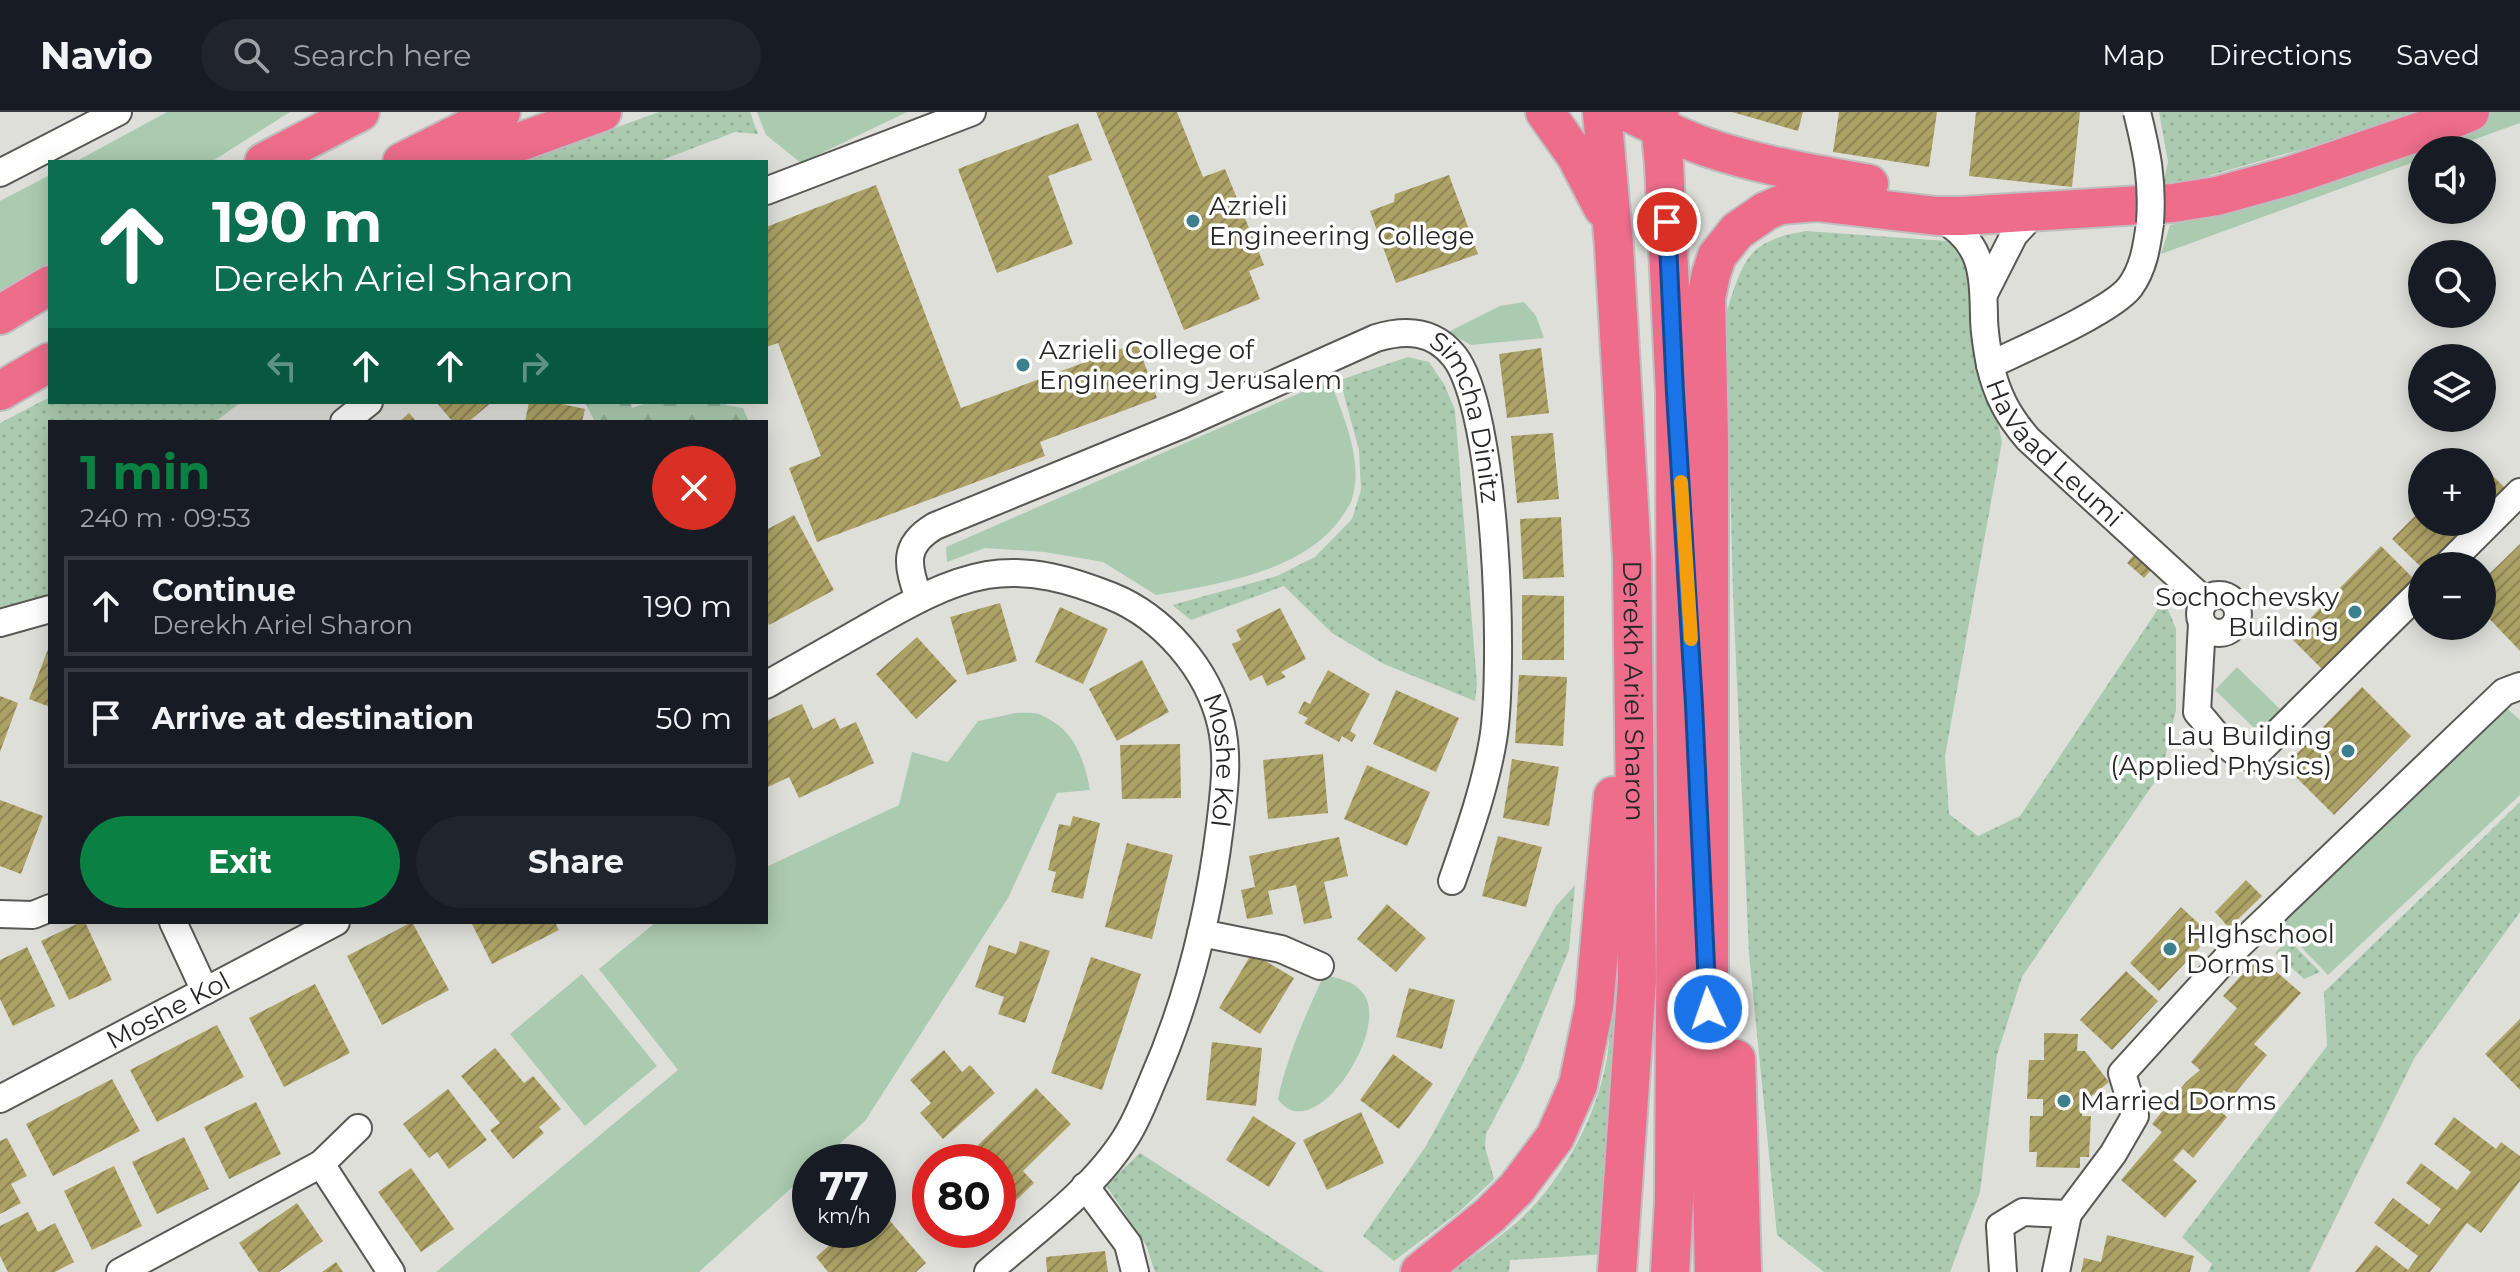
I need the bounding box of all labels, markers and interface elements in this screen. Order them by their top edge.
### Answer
search box [201,19,761,91]
text: Navio [40,32,153,79]
icon: search [229,33,273,77]
text: Search here [293,37,471,74]
text: Map [2102,38,2164,72]
text: Directions [2208,38,2352,72]
text: Saved [2396,38,2480,72]
map controls [2408,136,2496,640]
button: sound [2408,136,2496,224]
text: 190 m [212,188,382,256]
pin [1633,188,1701,256]
place label: Azrieli Engineering College [1209,190,1475,252]
icon: ahead [80,192,184,296]
icon: arrive [1645,200,1689,244]
marker: Azrieli Engineering College [1184,212,1202,230]
button: search [2408,240,2496,328]
text: Derekh Ariel Sharon [212,256,574,300]
street label: Simcha Dinitz [1424,324,1507,505]
place label: Azrieli College of Engineering Jerusalem [1039,334,1342,396]
icon: left [260,344,304,388]
icon: ahead [344,344,388,388]
icon: ahead [428,344,472,388]
icon: right [512,344,556,388]
button: layers [2408,344,2496,432]
marker: Azrieli College of Engineering Jerusalem [1014,356,1032,374]
street label: HaVaad Leumi [1979,374,2129,534]
text: 1 min [80,443,210,501]
button: close [652,446,736,530]
button: + [2408,448,2496,536]
text: 240 m · 09:53 [80,502,251,534]
button: − [2408,552,2496,640]
street label: Derekh Ariel Sharon [1616,560,1651,822]
text: Continue [152,572,296,609]
place label: Sochochevsky Building [2155,581,2340,643]
icon: ahead [84,584,128,628]
text: 190 m [643,588,732,625]
marker: Sochochevsky Building [2346,603,2364,621]
text: Derekh Ariel Sharon [152,609,413,641]
street label: Moshe Kol [1196,689,1241,829]
icon: arrive [84,696,128,740]
text: Arrive at destination [152,700,474,737]
text: 50 m [655,700,732,737]
place label: Lau Building (Applied Physics) [2110,720,2332,782]
marker: Lau Building (Applied Physics) [2339,742,2357,760]
button: Exit [80,816,400,908]
button: Share [416,816,736,908]
place label: HIghschool Dorms 1 [2186,918,2335,980]
marker: HIghschool Dorms 1 [2161,940,2179,958]
street label: Moshe Kol [101,965,235,1056]
position arrow [1666,967,1750,1051]
place label: Married Dorms [2080,1085,2276,1117]
marker: Married Dorms [2055,1092,2073,1110]
speed limit sign: 80 [912,1144,1016,1248]
text: 77 [819,1161,869,1210]
text: km/h [817,1204,871,1228]

